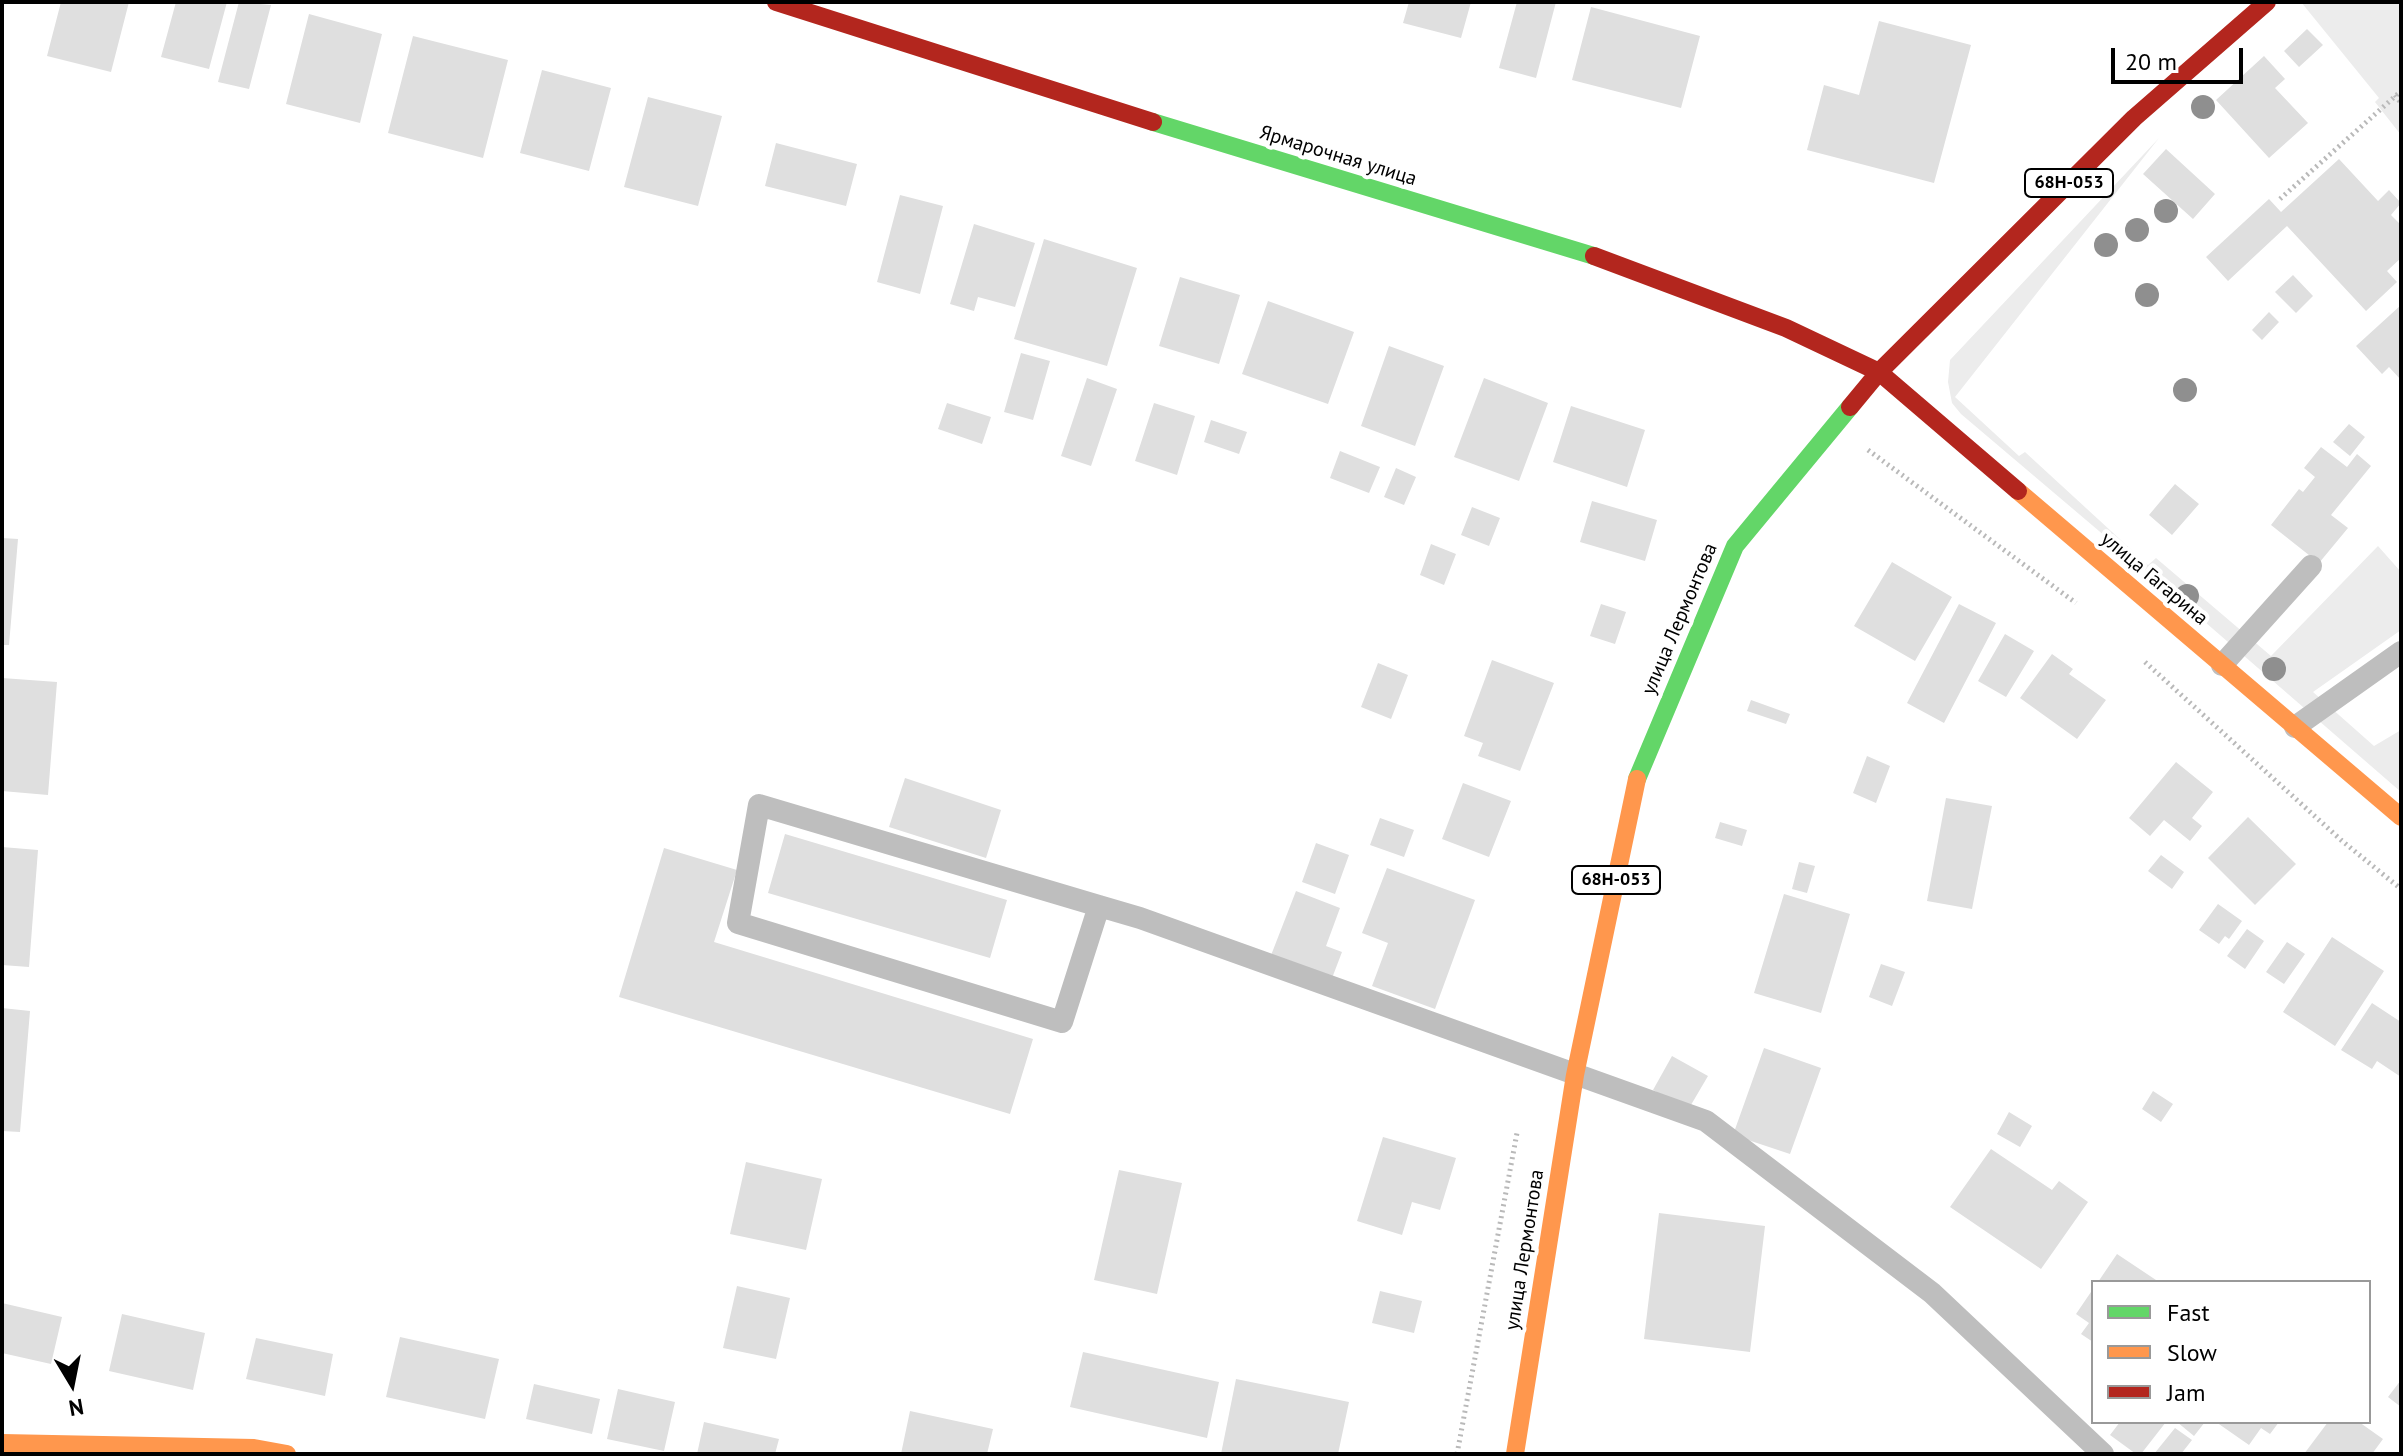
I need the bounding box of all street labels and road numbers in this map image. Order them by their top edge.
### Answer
street label: Ярмарочная улица [1257,121,1419,191]
road number: 68Н-053 [2025,169,2113,197]
street label: улица Гагарина [2096,527,2212,631]
street label: улица Лермонтова [1637,540,1723,698]
road number: 68Н-053 [1572,866,1660,894]
street label: улица Лермонтова [1500,1168,1550,1332]

